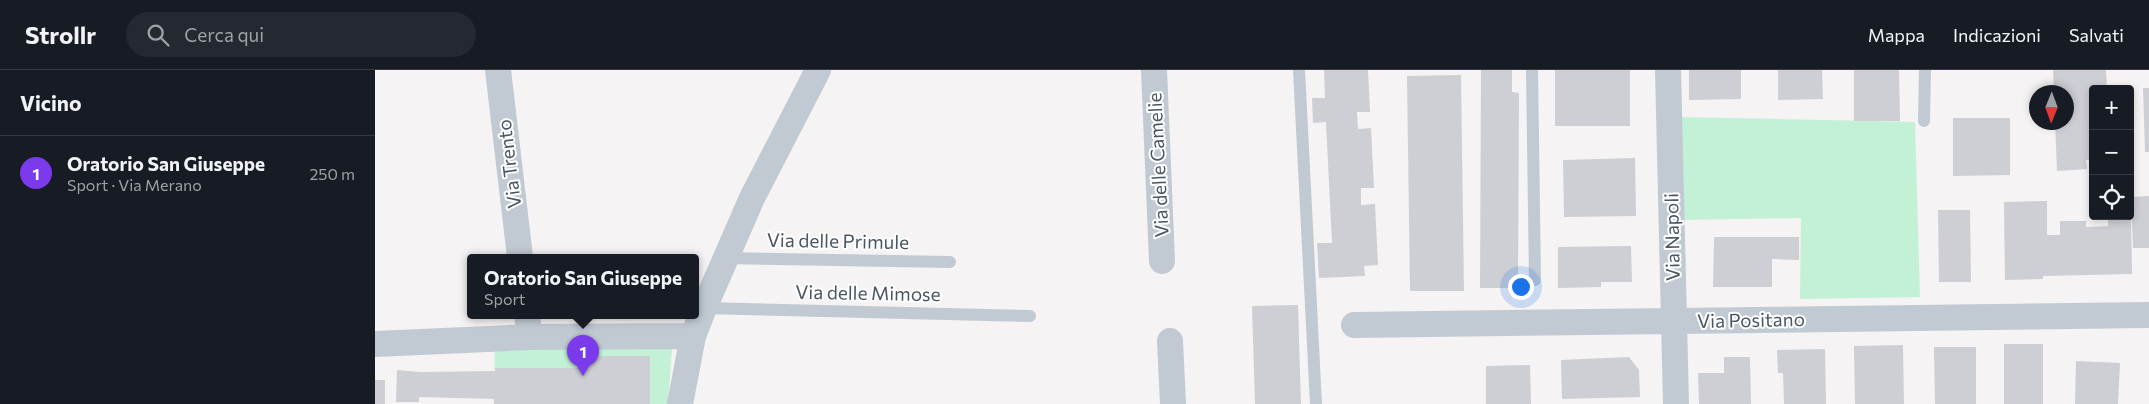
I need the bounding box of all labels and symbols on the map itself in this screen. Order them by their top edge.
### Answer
north arrow [2029,85,2074,130]
street label: Via delle Camelie [1142,92,1173,238]
street label: Via Trento [492,118,525,210]
street label: Via Napoli [1659,193,1684,281]
street label: Via delle Primule [767,228,909,253]
your location [1508,274,1534,300]
street label: Via delle Mimose [795,280,941,305]
street label: Via Positano [1697,307,1805,332]
pin: 1 [567,335,599,376]

